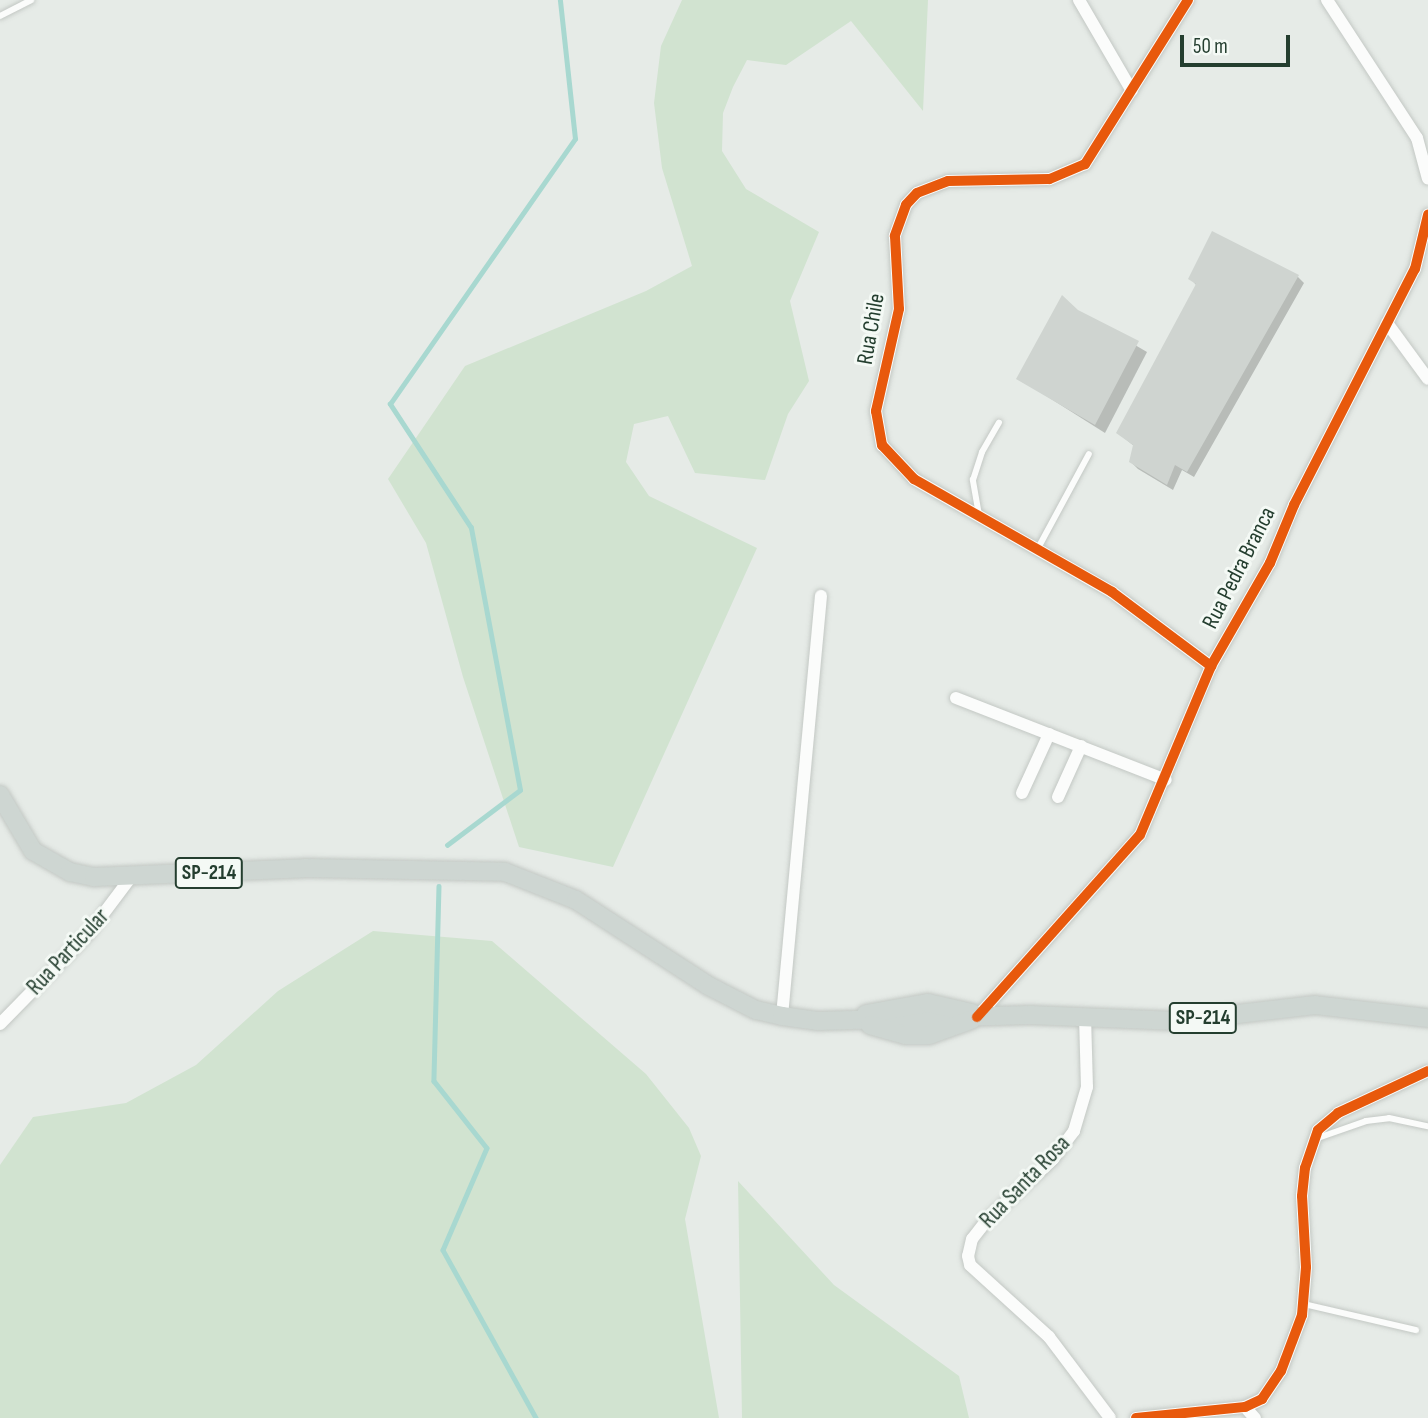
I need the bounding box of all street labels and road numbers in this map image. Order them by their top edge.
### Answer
street label: Rua Chile [851,291,891,367]
street label: Rua Pedra Branca [1197,502,1281,634]
road number: SP-214 [174,856,244,890]
street label: Rua Particular [21,903,115,1001]
road number: SP-214 [1168,1000,1238,1036]
street label: Rua Santa Rosa [974,1130,1076,1234]

